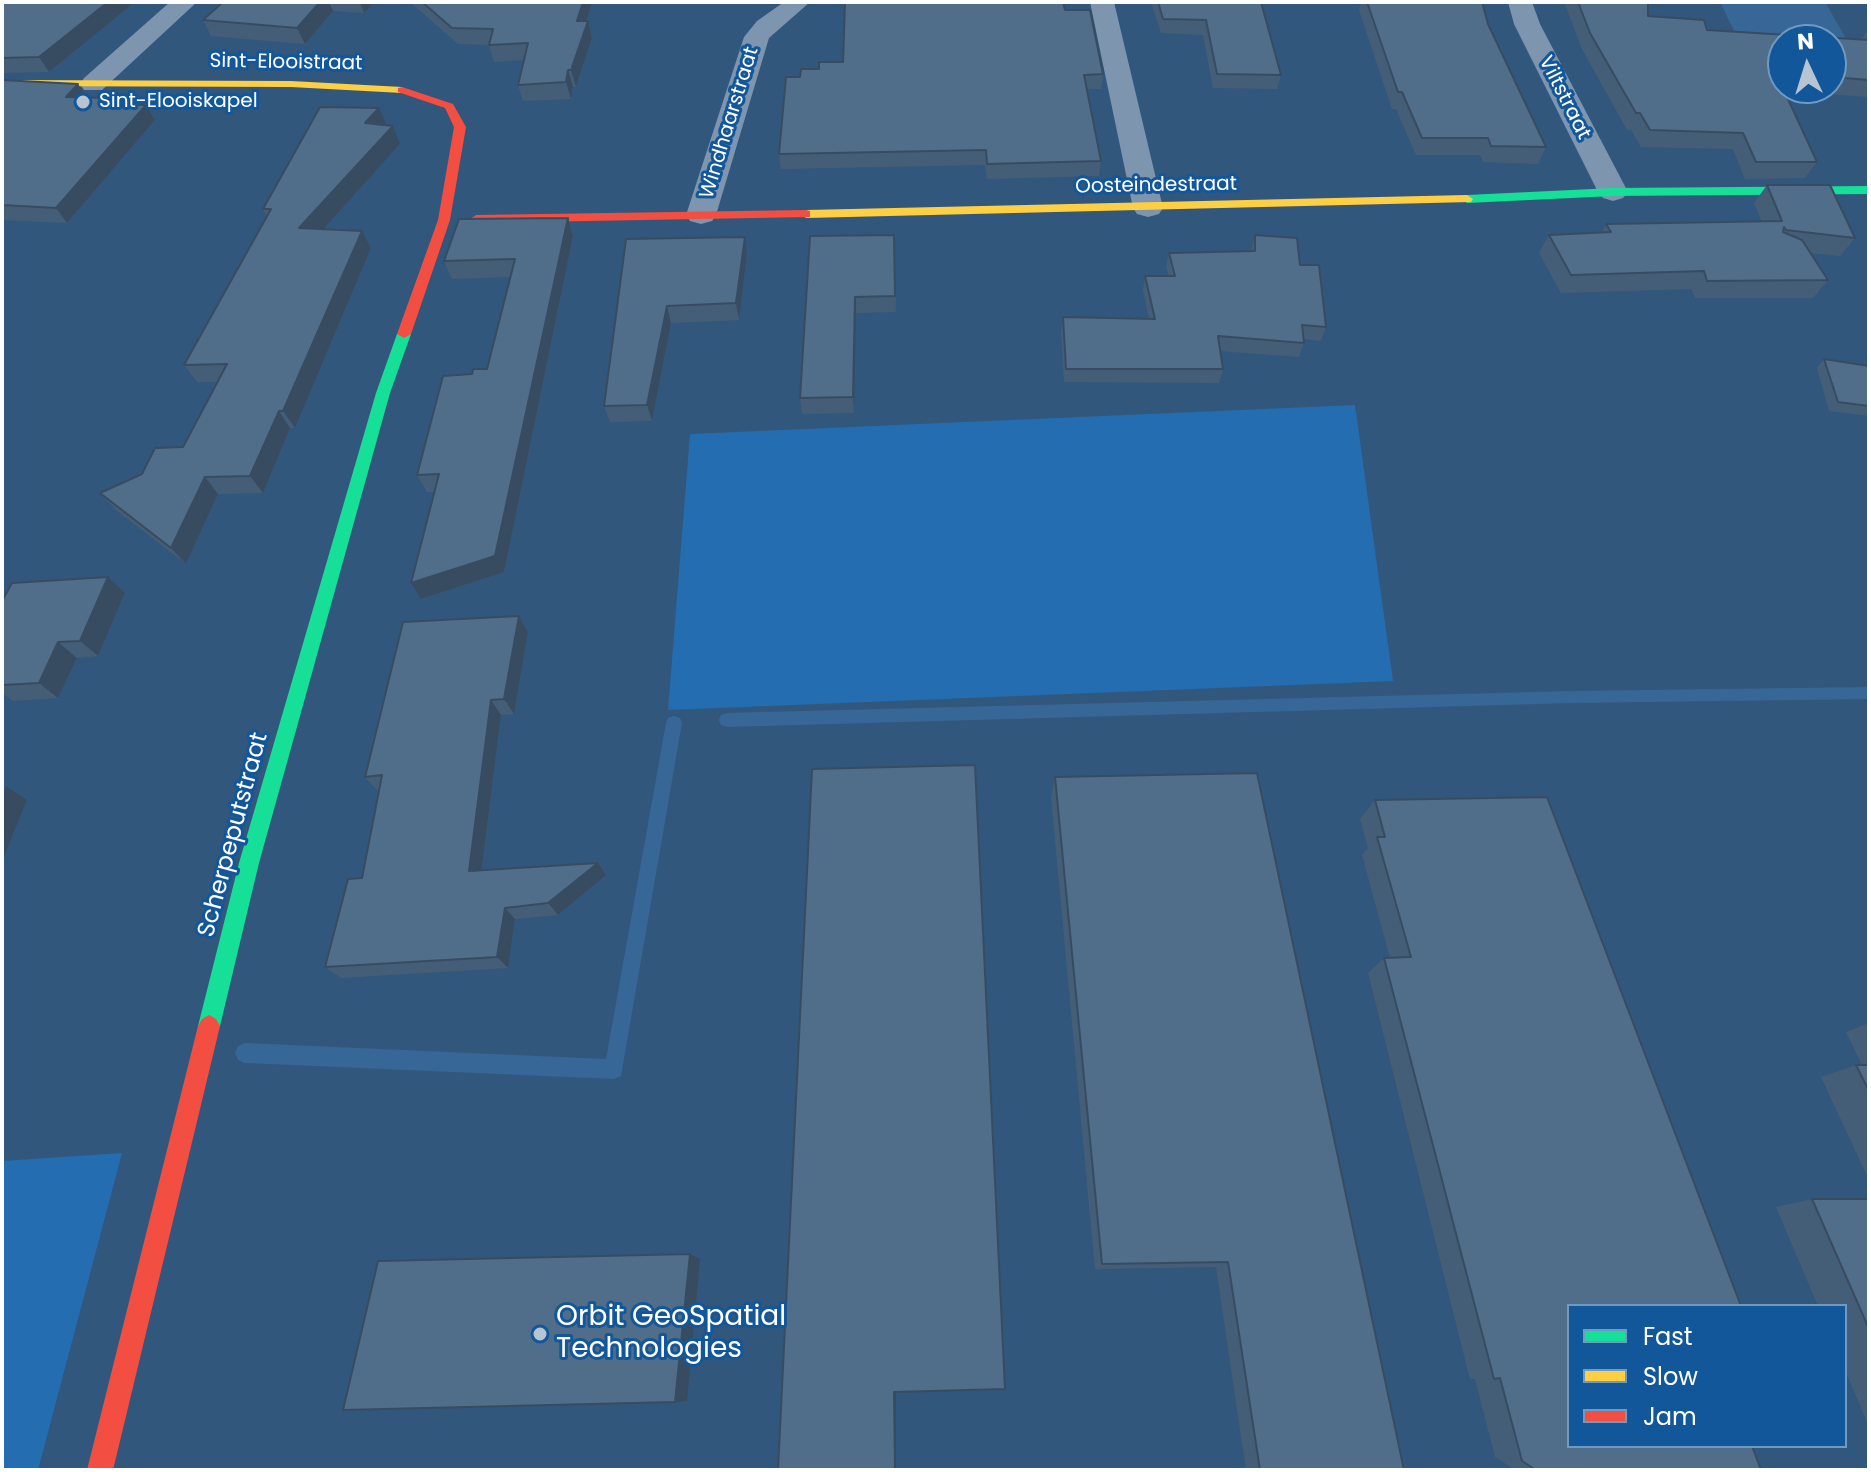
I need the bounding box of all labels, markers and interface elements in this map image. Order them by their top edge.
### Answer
north arrow [1767,24,1847,104]
text: N [1796,26,1815,58]
street label: Windhaarstraat [695,44,765,202]
street label: Sint-Elooistraat [209,50,363,76]
street label: Viltstraat [1533,52,1595,144]
place label: Sint-Elooiskapel [99,90,258,114]
marker: Sint-Elooiskapel [74,93,92,111]
street label: Oosteindestraat [1075,173,1237,199]
street label: Scherpeputstraat [193,730,275,940]
place label: Orbit GeoSpatial Technologies [556,1301,786,1367]
legend [1567,1304,1847,1448]
text: Fast [1643,1320,1693,1353]
marker: Orbit GeoSpatial Technologies [531,1325,549,1343]
text: Slow [1643,1360,1698,1393]
text: Jam [1643,1400,1697,1433]

